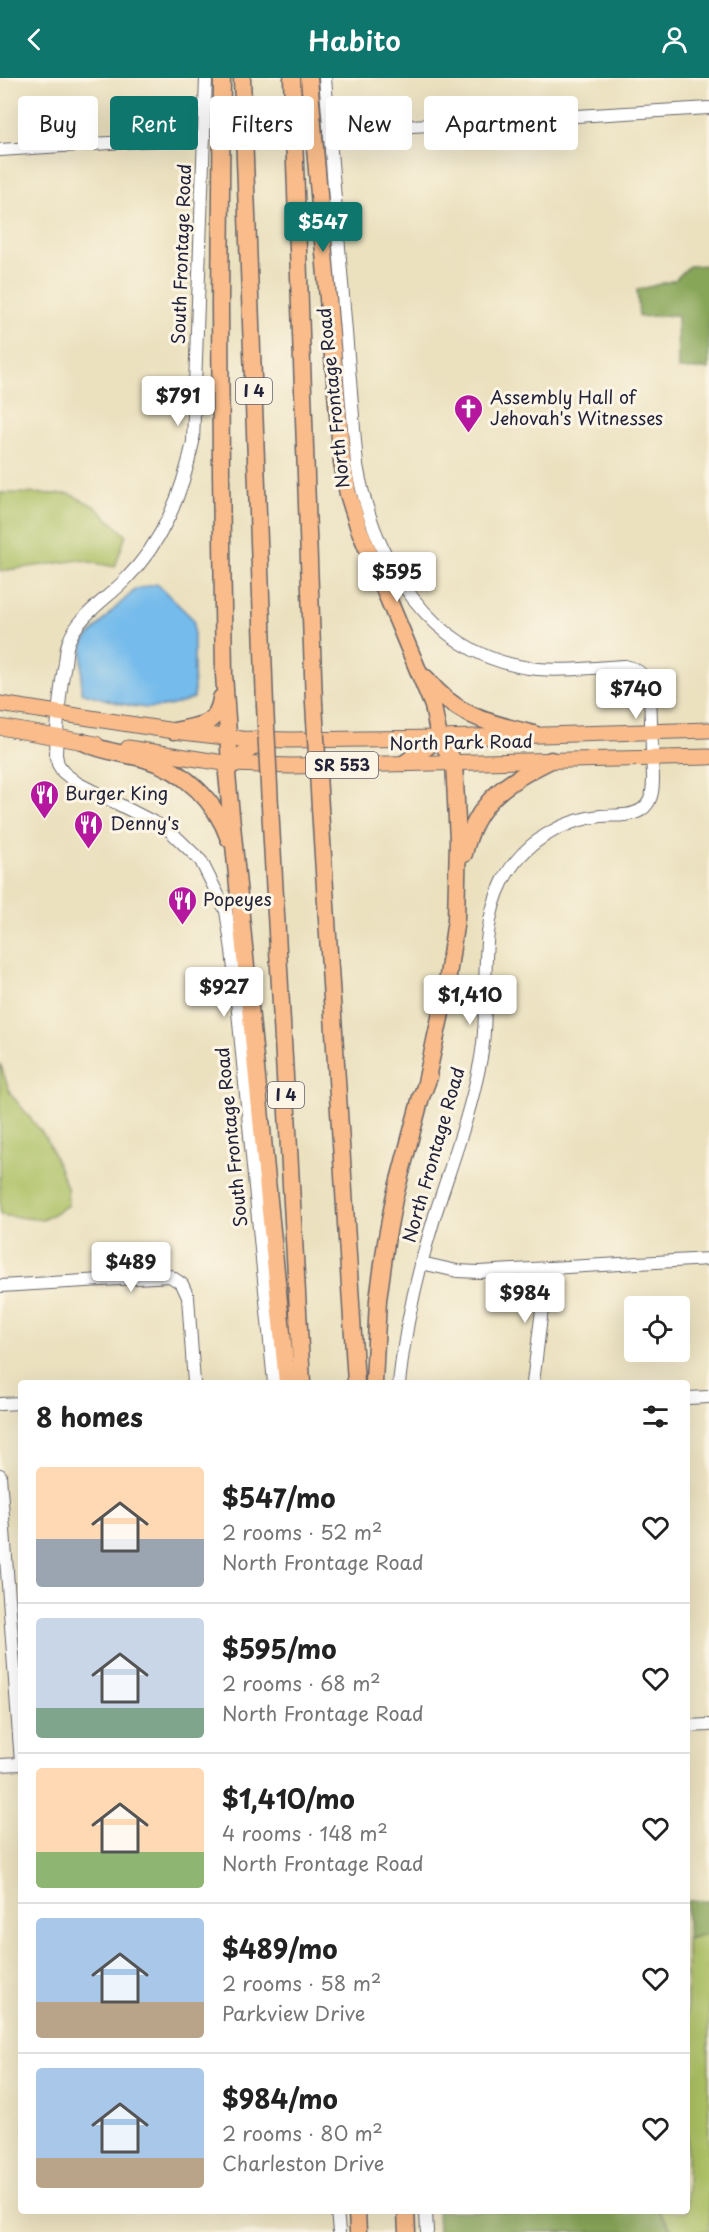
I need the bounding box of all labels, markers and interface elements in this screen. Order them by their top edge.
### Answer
text: Habito [308,19,401,60]
icon: back [18,23,51,56]
icon: person [658,23,691,56]
chip: Buy [18,96,98,150]
chip: Rent [110,96,198,150]
chip: Filters [210,96,314,150]
chip: New [326,96,412,150]
chip: Apartment [424,96,578,150]
street label: South Frontage Road [164,163,197,345]
pin: $547 [287,202,359,253]
text: $547 [298,206,348,236]
street label: North Frontage Road [310,307,355,490]
pin: $791 [142,376,214,427]
road number: I 4 [236,378,272,404]
text: $791 [156,380,200,410]
place label: Assembly Hall of Jehovah's Witnesses [490,383,663,431]
church icon: Assembly Hall of Jehovah's Witnesses [453,392,485,434]
pin: $595 [361,552,433,603]
text: $595 [372,556,422,586]
pin: $740 [600,669,672,720]
text: $740 [610,673,662,703]
street label: North Park Road [389,727,533,756]
road number: SR 553 [306,752,378,778]
restaurant icon: Burger King [28,778,60,820]
place label: Burger King [65,779,168,806]
restaurant icon: Denny's [73,808,105,850]
place label: Denny's [110,809,179,836]
restaurant icon: Popeyes [166,884,198,926]
place label: Popeyes [203,885,272,912]
pin: $927 [188,967,260,1018]
text: $927 [199,971,249,1001]
pin: $1,410 [421,975,519,1026]
text: $1,410 [438,979,502,1009]
street label: South Frontage Road [208,1046,253,1228]
street label: North Frontage Road [395,1064,471,1246]
road number: I 4 [268,1082,304,1108]
pin: $489 [95,1242,167,1293]
text: $489 [106,1246,156,1276]
pin: $984 [489,1273,561,1324]
text: $984 [500,1277,550,1307]
map controls [624,1296,690,1362]
button: locate [624,1296,690,1362]
text: 8 homes [36,1397,143,1436]
icon: filters [639,1400,672,1433]
text: $547/mo [222,1478,336,1517]
icon: home [84,1491,156,1563]
icon: heart [639,1511,672,1544]
text: 2 rooms · 52 m² [222,1517,382,1547]
text: North Frontage Road [222,1547,424,1577]
text: $595/mo [222,1629,336,1668]
icon: home [84,1642,156,1714]
icon: heart [639,1662,672,1695]
text: 2 rooms · 68 m² [222,1668,381,1698]
text: North Frontage Road [222,1698,424,1728]
text: $1,410/mo [222,1779,355,1818]
icon: home [84,1792,156,1864]
icon: heart [639,1812,672,1845]
text: 4 rooms · 148 m² [222,1818,388,1848]
text: North Frontage Road [222,1848,424,1878]
text: $489/mo [222,1929,338,1968]
icon: home [84,1942,156,2014]
icon: heart [639,1962,672,1995]
text: 2 rooms · 58 m² [222,1968,381,1998]
text: Parkview Drive [222,1998,365,2028]
text: $984/mo [222,2079,338,2118]
icon: home [84,2092,156,2164]
icon: heart [639,2112,672,2145]
text: 2 rooms · 80 m² [222,2118,383,2148]
text: Charleston Drive [222,2148,384,2178]

